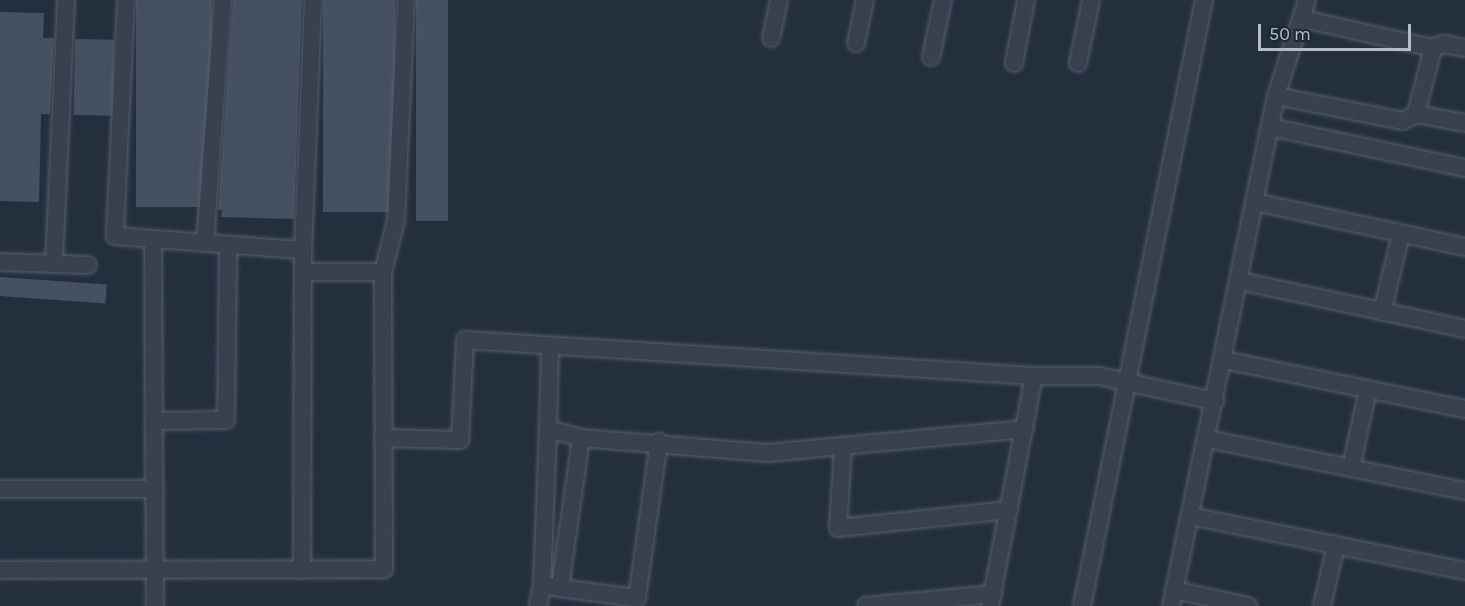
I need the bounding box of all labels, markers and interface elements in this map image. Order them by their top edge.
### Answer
scale bar [1261,12,1414,50]
text: 50 m [1269,23,1311,45]

